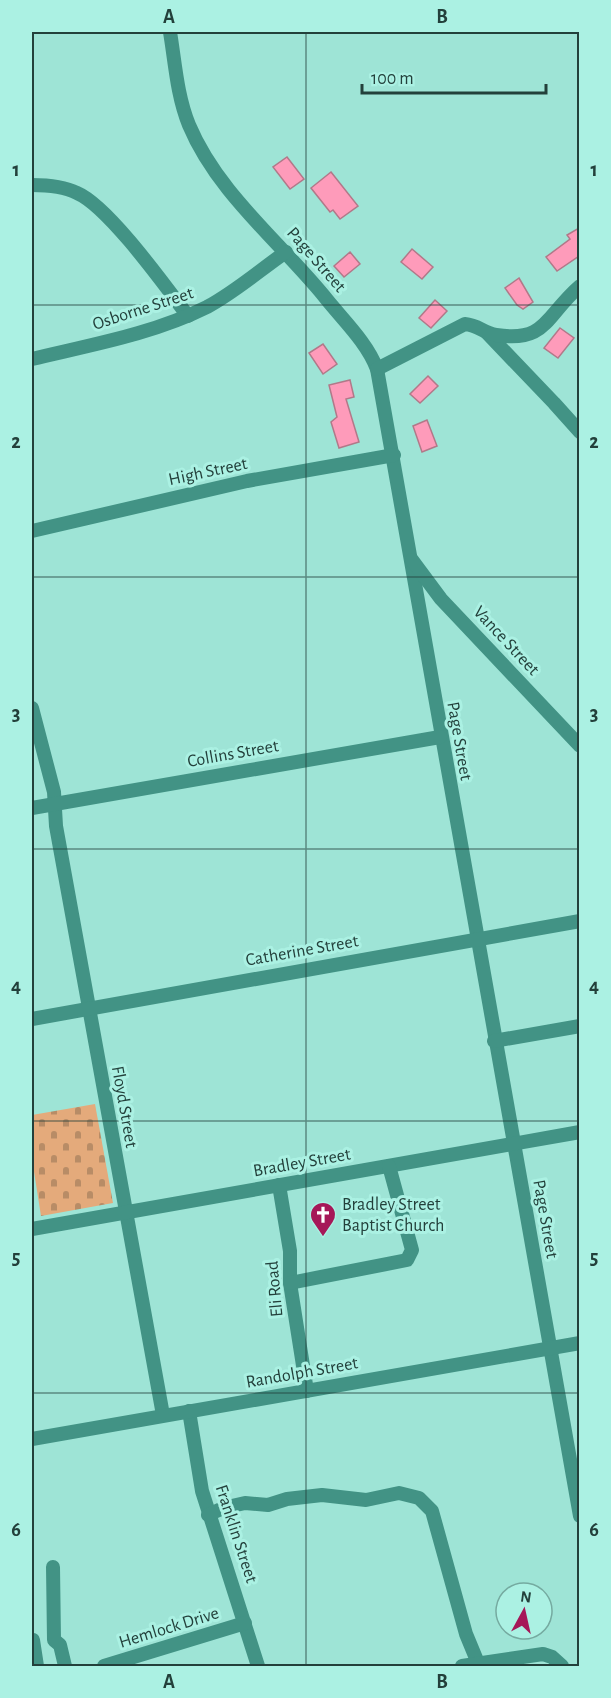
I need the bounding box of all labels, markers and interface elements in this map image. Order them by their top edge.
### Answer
text: A [163,7,175,27]
text: B [436,7,448,27]
scale bar [362,57,546,95]
text: 100 m [371,70,414,88]
text: 1 [12,160,20,180]
text: 1 [590,160,598,180]
street label: Page Street [283,224,349,296]
street label: Osborne Street [90,284,196,334]
text: 2 [11,432,21,452]
text: 2 [589,432,599,452]
street label: High Street [167,455,249,489]
street label: Vance Street [470,603,542,679]
street label: Page Street [443,700,475,782]
text: 3 [12,704,20,724]
text: 3 [590,704,598,724]
street label: Collins Street [186,737,280,771]
street label: Catherine Street [244,932,360,970]
text: 4 [11,976,21,996]
text: 4 [589,976,599,996]
street label: Floyd Street [108,1065,140,1150]
street label: Bradley Street [252,1146,352,1180]
street label: Page Street [529,1178,561,1260]
place label: Bradley Street Baptist Church [342,1196,444,1235]
church icon: Bradley Street Baptist Church [308,1200,338,1238]
text: 5 [12,1248,20,1268]
text: 5 [590,1248,598,1268]
street label: Eli Road [264,1260,286,1318]
street label: Randolph Street [245,1354,360,1392]
street label: Franklin Street [212,1483,260,1585]
text: 6 [11,1520,21,1540]
text: 6 [589,1520,599,1540]
north arrow [494,1581,554,1641]
text: N [519,1588,533,1606]
street label: Hemlock Drive [117,1604,221,1652]
text: A [163,1672,175,1692]
text: B [436,1672,448,1692]

